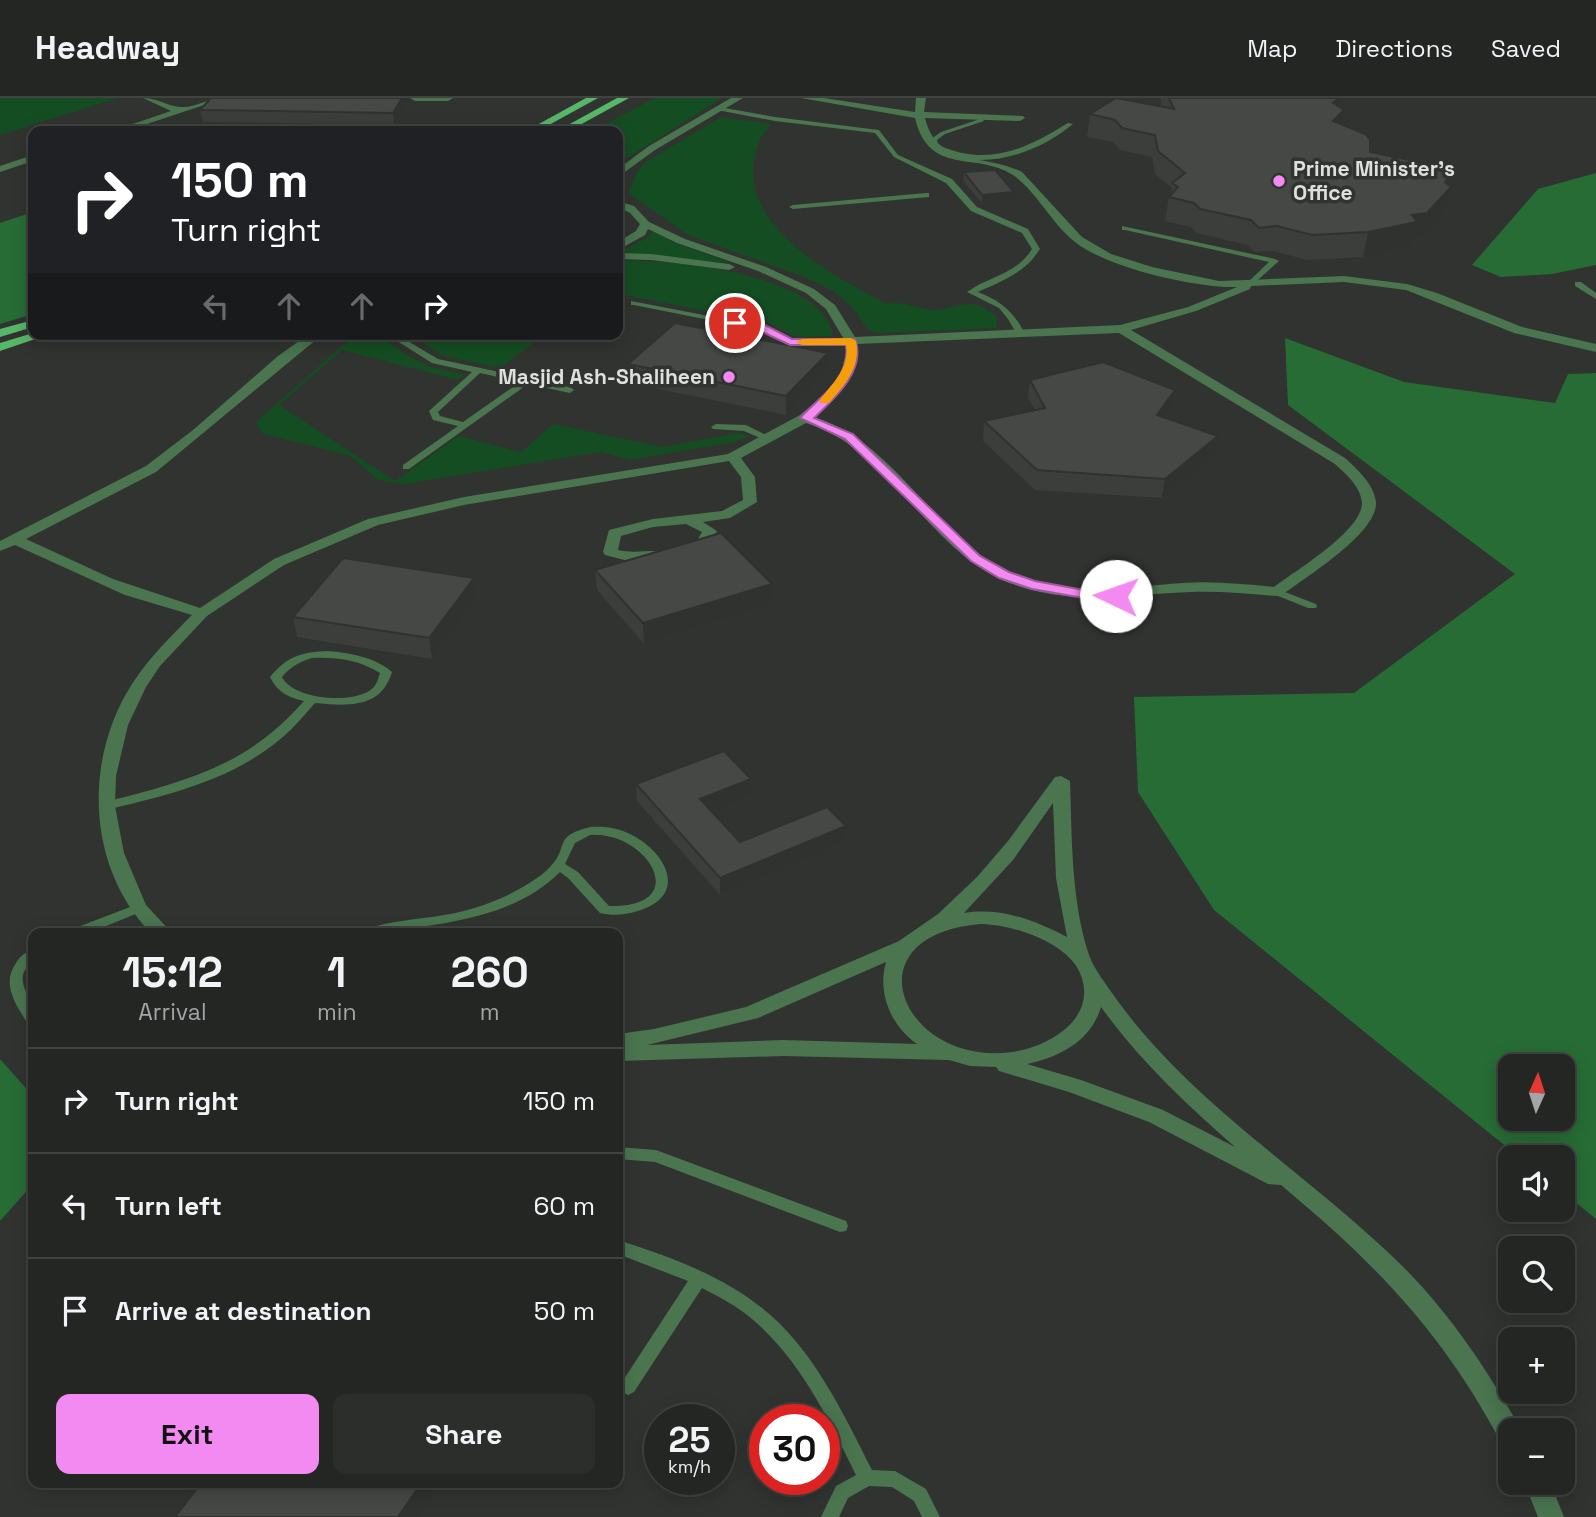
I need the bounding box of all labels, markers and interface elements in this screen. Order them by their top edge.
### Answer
text: Headway [35,27,180,69]
text: Map [1247,33,1297,64]
text: Directions [1335,33,1453,64]
text: Saved [1491,33,1561,64]
text: 150 m [171,149,309,211]
icon: right [56,154,147,245]
place label: Prime Minister's Office [1293,155,1455,206]
marker: Prime Minister's Office [1271,173,1287,189]
text: Turn right [171,210,321,250]
icon: left [197,287,235,325]
icon: ahead [270,287,308,325]
icon: ahead [343,287,381,325]
icon: right [416,287,454,325]
pin [705,293,765,353]
icon: arrive [716,304,754,342]
place label: Masjid Ash-Shaliheen [498,363,715,390]
marker: Masjid Ash-Shaliheen [721,369,737,385]
position arrow [1079,559,1153,633]
text: 15:12 [122,946,223,999]
text: 1 [327,946,346,999]
text: 260 [451,946,529,999]
text: Arrival [138,997,207,1027]
text: min [317,997,357,1027]
text: m [480,997,500,1027]
north arrow [1498,1054,1575,1130]
map controls [1498,1054,1575,1495]
icon: right [56,1082,94,1120]
text: Turn right [115,1084,239,1118]
text: 150 m [523,1084,595,1118]
button: sound [1498,1145,1575,1222]
icon: left [56,1187,94,1225]
text: Turn left [115,1189,222,1223]
text: 60 m [533,1189,595,1223]
button: search [1498,1236,1575,1313]
icon: arrive [56,1292,94,1330]
text: Arrive at destination [115,1294,372,1328]
text: 50 m [534,1294,595,1328]
button: + [1498,1327,1575,1404]
button: Exit [56,1394,319,1474]
button: Share [333,1394,595,1474]
speed limit sign: 30 [749,1404,840,1495]
text: 25 [669,1418,710,1462]
button: − [1498,1418,1575,1495]
text: km/h [668,1455,711,1478]

